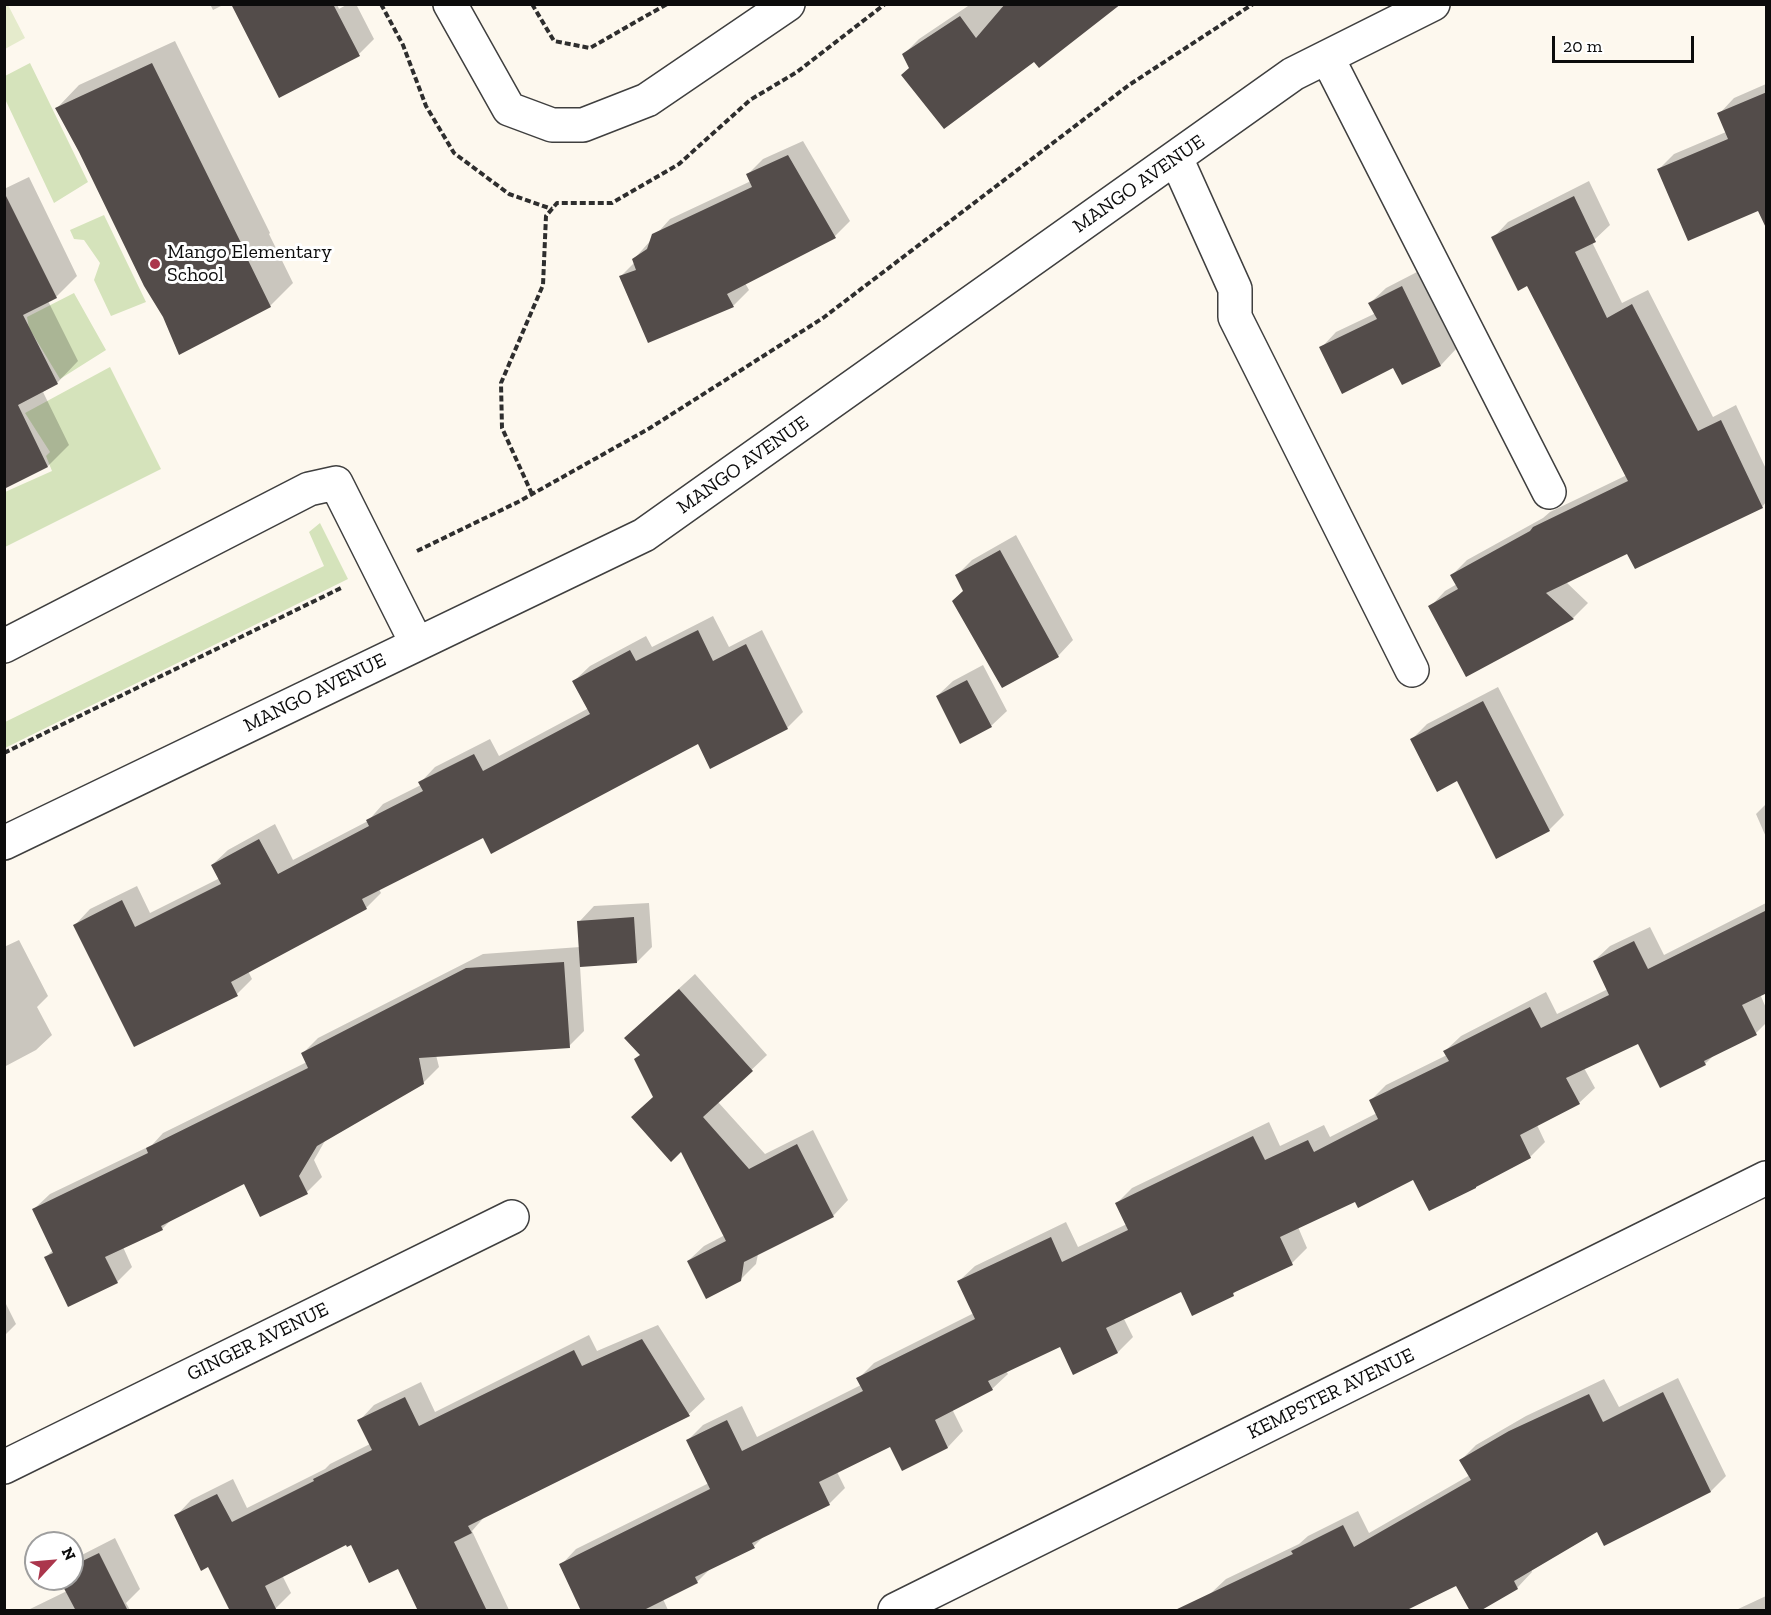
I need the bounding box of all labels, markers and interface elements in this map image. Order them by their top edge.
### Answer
scale bar [1555,24,1698,62]
text: 20 m [1563,35,1602,57]
street label: MANGO AVENUE [1069,130,1209,238]
place label: Mango Elementary School [167,240,332,287]
marker: Mango Elementary School [148,257,162,271]
street label: MANGO AVENUE [673,411,813,519]
street label: MANGO AVENUE [240,648,390,738]
street label: GINGER AVENUE [183,1297,333,1387]
street label: KEMPSTER AVENUE [1244,1343,1418,1445]
north arrow [24,1531,84,1591]
text: N [58,1544,80,1563]

